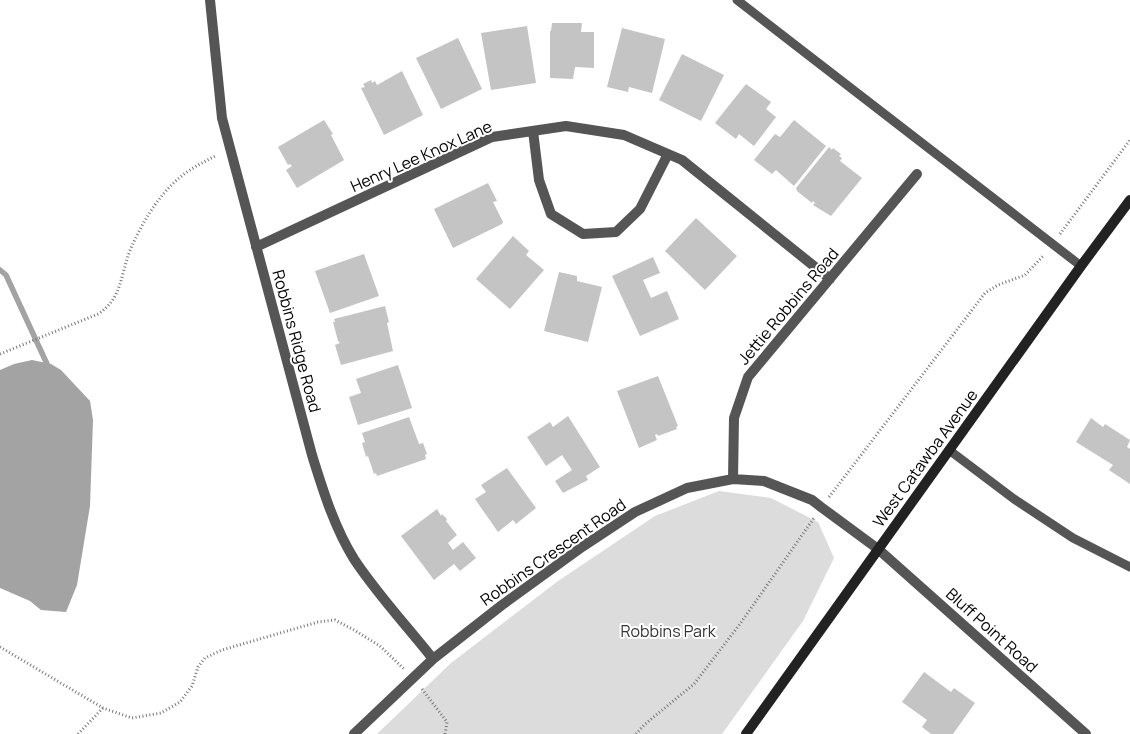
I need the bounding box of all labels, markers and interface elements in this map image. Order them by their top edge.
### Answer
street label: Henry Lee Knox Lane [347,115,495,197]
street label: Jettie Robbins Road [733,243,843,369]
street label: Robbins Ridge Road [267,267,327,415]
street label: West Catawba Avenue [868,385,982,531]
street label: Robbins Crescent Road [476,493,630,611]
street label: Bluff Point Road [941,583,1043,677]
park label: Robbins Park [620,620,717,642]

